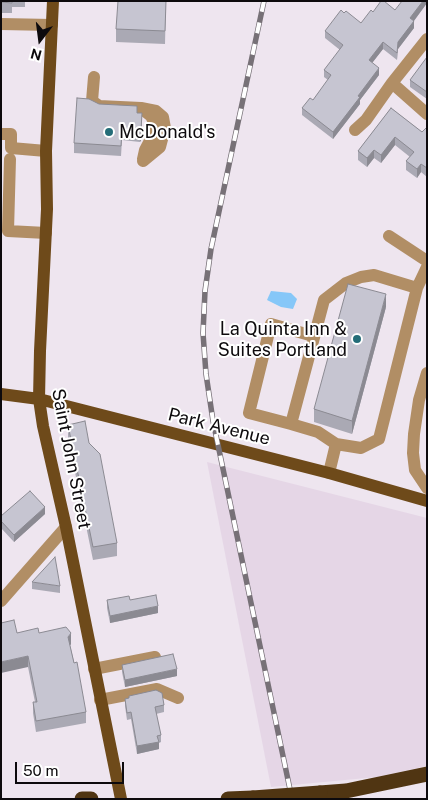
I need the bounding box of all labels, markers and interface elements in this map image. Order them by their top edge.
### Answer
north arrow [15,15,65,65]
text: N [29,45,43,64]
place label: McDonald's [119,121,215,143]
marker: McDonald's [103,126,115,138]
place label: La Quinta Inn & Suites Portland [218,318,347,360]
marker: La Quinta Inn & Suites Portland [351,333,363,345]
street label: Saint John Street [47,387,95,531]
street label: Park Avenue [166,404,272,450]
scale bar [18,752,126,784]
text: 50 m [23,762,58,779]

